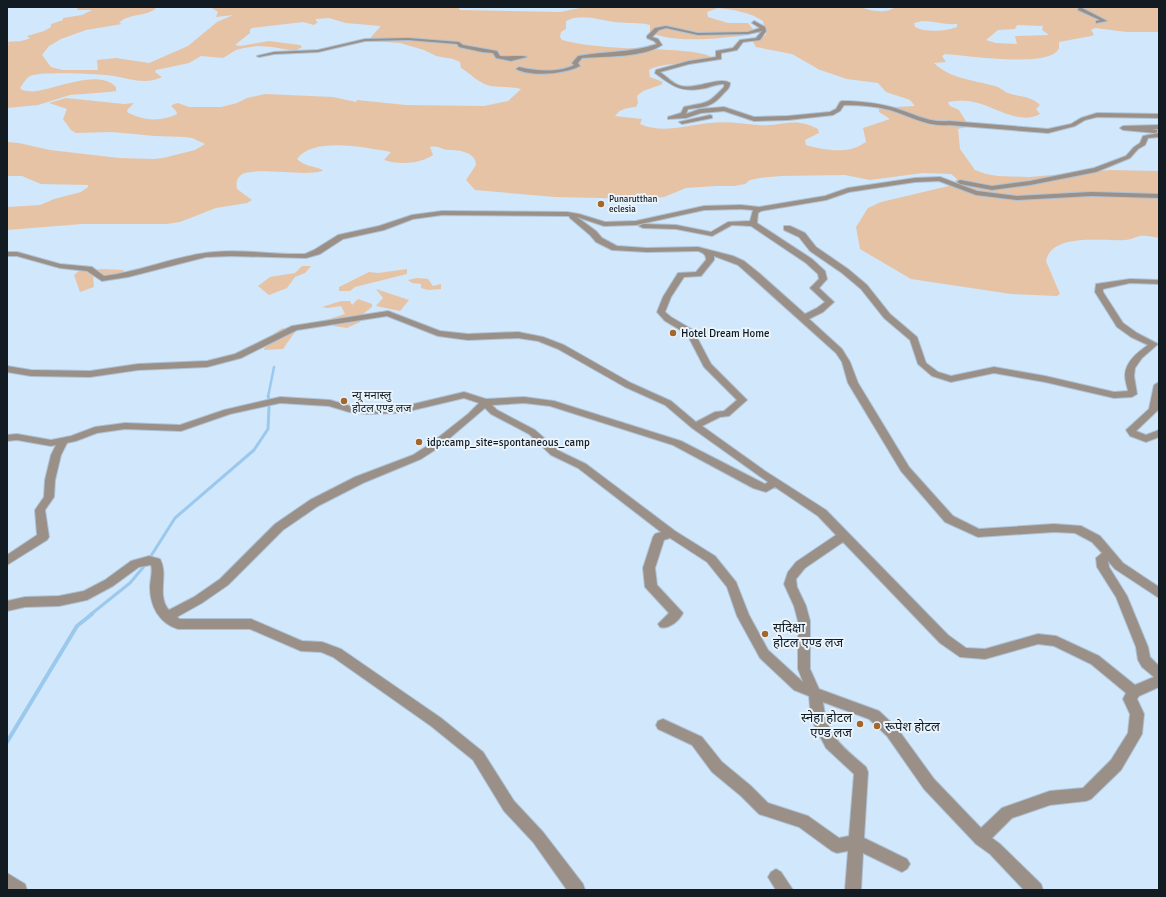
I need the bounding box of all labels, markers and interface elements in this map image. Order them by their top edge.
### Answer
place label: Punarutthan eclesia [609,194,657,215]
marker: Punarutthan eclesia [596,199,606,209]
place label: Hotel Dream Home [681,327,770,340]
marker: Hotel Dream Home [668,328,678,338]
place label: न्यू मनास्लु होटल एण्ड लज [352,389,412,415]
marker: न्यू मनास्लु होटल एण्ड लज [339,396,349,406]
place label: idp:camp_site=spontaneous_camp [427,436,590,449]
marker: idp:camp_site=spontaneous_camp [414,437,424,447]
place label: सदिक्षा होटल एण्ड लज [773,620,843,651]
marker: सदिक्षा होटल एण्ड लज [760,629,770,639]
place label: स्नेहा होटल एण्ड लज [801,710,852,741]
marker: स्नेहा होटल एण्ड लज [855,719,865,729]
place label: रूपेश होटल [885,719,940,735]
marker: रूपेश होटल [872,721,882,731]

